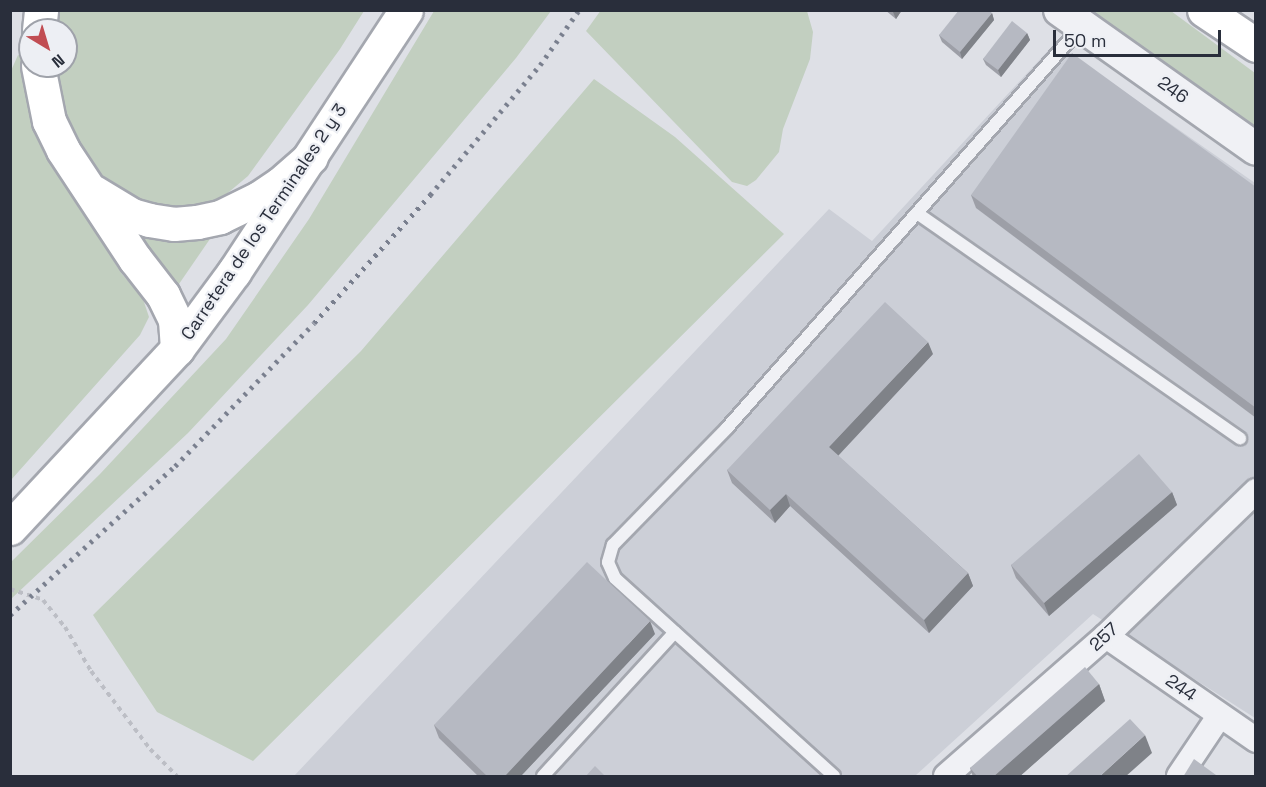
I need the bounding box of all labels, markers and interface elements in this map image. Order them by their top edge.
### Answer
north arrow [18,18,78,78]
scale bar [1056,18,1224,56]
text: 50 m [1064,29,1106,52]
text: N [47,49,69,73]
street label: 246 [1153,72,1193,108]
street label: Carretera de los Terminales 2 y 3 [177,100,351,344]
street label: 257 [1085,618,1123,656]
street label: 244 [1161,670,1201,706]

